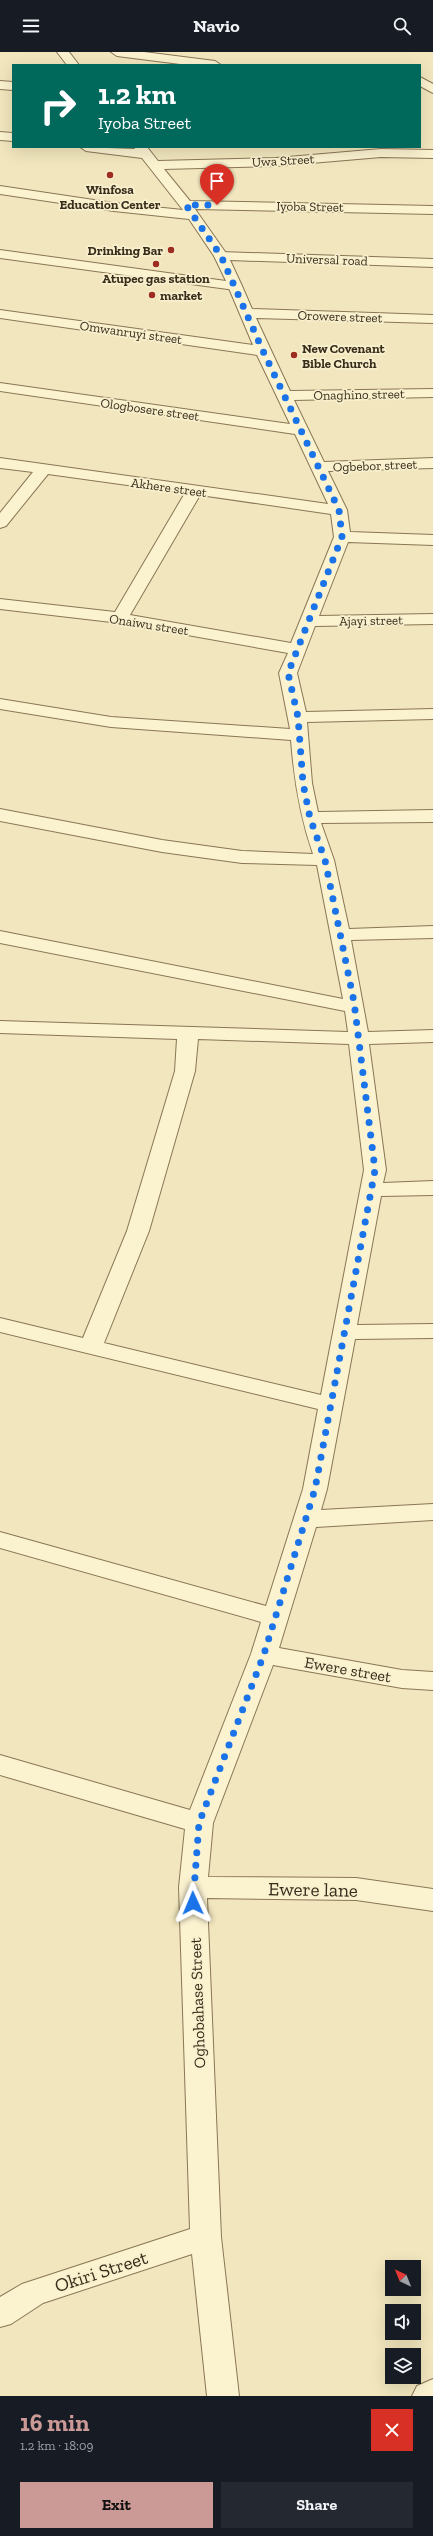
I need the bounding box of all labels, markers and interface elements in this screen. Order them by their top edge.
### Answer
icon: menu [20,15,42,37]
text: Navio [193,15,240,37]
icon: search [391,15,413,37]
text: 1.2 km [98,78,176,111]
icon: right [32,80,84,132]
text: Iyoba Street [98,112,191,134]
street label: Uwa Street [251,151,315,170]
pin [200,164,234,205]
marker: Winfosa Education Center [105,170,115,180]
icon: arrive [206,170,228,192]
place label: Winfosa Education Center [60,182,161,212]
street label: Iyoba Street [276,198,344,215]
place label: Drinking Bar [88,243,163,258]
marker: Drinking Bar [166,245,176,255]
street label: Universal road [286,251,368,268]
marker: Atupec gas station [151,259,161,269]
place label: Atupec gas station [102,271,210,286]
place label: market [160,288,203,303]
marker: market [147,290,157,300]
street label: Orowere street [297,308,383,325]
street label: Omwanruyi street [79,318,183,347]
place label: New Covenant Bible Church [302,341,386,371]
marker: New Covenant Bible Church [289,350,299,360]
street label: Onaghino street [313,386,405,403]
street label: Ologbosere street [100,395,200,424]
street label: Ogbebor street [333,457,418,474]
street label: Akhere street [130,475,208,500]
street label: Onaiwu street [108,611,190,638]
street label: Ajayi street [339,612,403,630]
street label: Ewere street [303,1653,393,1686]
street label: Ewere lane [268,1877,358,1902]
position arrow [172,1882,214,1924]
street label: Oghobahase Street [186,1937,209,2069]
street label: Okiri Street [52,2246,151,2297]
north arrow [385,2260,421,2296]
map controls [385,2260,421,2384]
button: sound [385,2304,421,2340]
button: layers [385,2348,421,2384]
text: 16 min [20,2408,89,2437]
button: close [371,2409,413,2451]
text: 1.2 km · 18:09 [20,2438,93,2453]
button: Exit [20,2482,213,2528]
button: Share [221,2482,413,2528]

